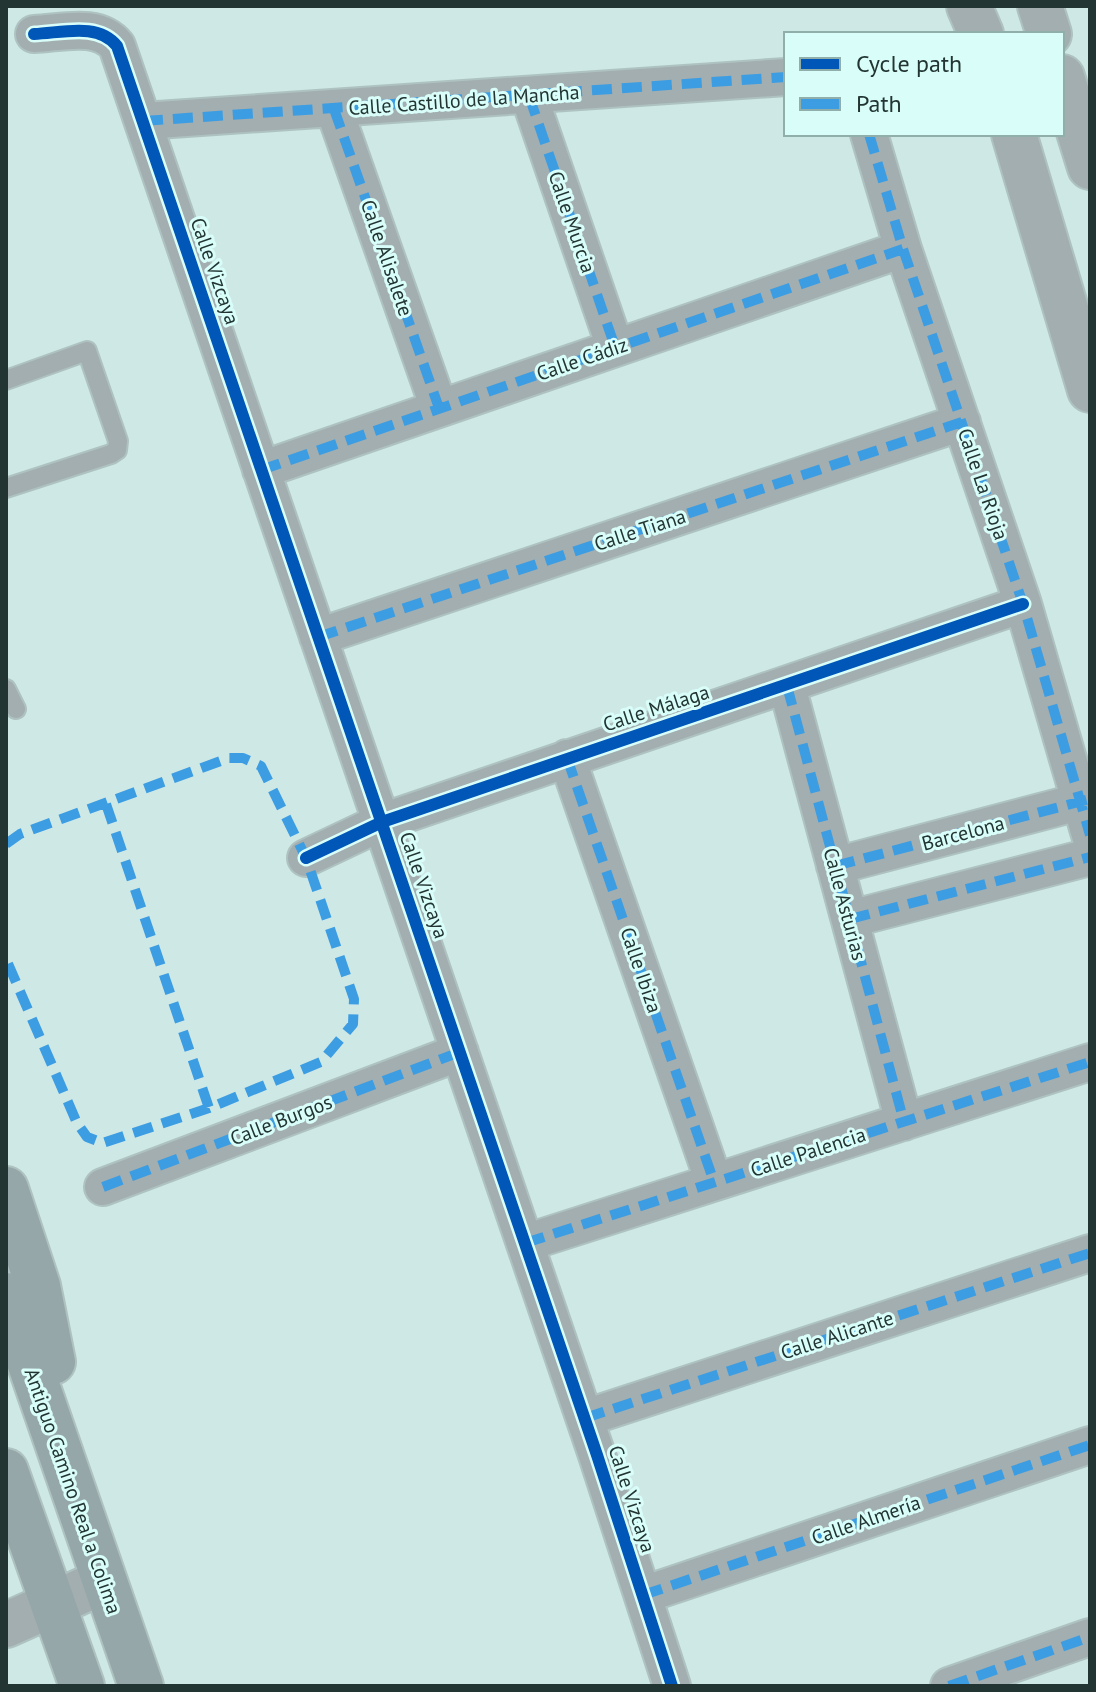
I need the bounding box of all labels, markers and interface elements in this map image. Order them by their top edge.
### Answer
legend [784,32,1064,136]
text: Cycle path [856,48,962,79]
street label: Calle Castillo de la Mancha [348,79,580,121]
text: Path [856,88,902,119]
street label: Calle Murcia [542,168,602,276]
street label: Calle Alisalete [355,196,419,320]
street label: Calle Vizcaya [185,214,245,328]
street label: Calle Cádiz [533,331,631,387]
street label: Calle La Rioja [952,425,1014,543]
street label: Calle Tiana [591,503,689,557]
street label: Calle Málaga [600,679,712,737]
street label: Barcelona [919,810,1007,856]
street label: Calle Vizcaya [394,828,454,942]
street label: Calle Asturias [817,845,873,963]
street label: Calle Ibiza [614,924,668,1016]
street label: Calle Burgos [226,1089,336,1151]
street label: Calle Palencia [747,1121,869,1183]
street label: Calle Alicante [777,1305,897,1365]
street label: Antiguo Camino Real a Colima [19,1365,127,1617]
street label: Calle Vizcaya [602,1442,662,1556]
street label: Calle Almería [808,1489,924,1551]

